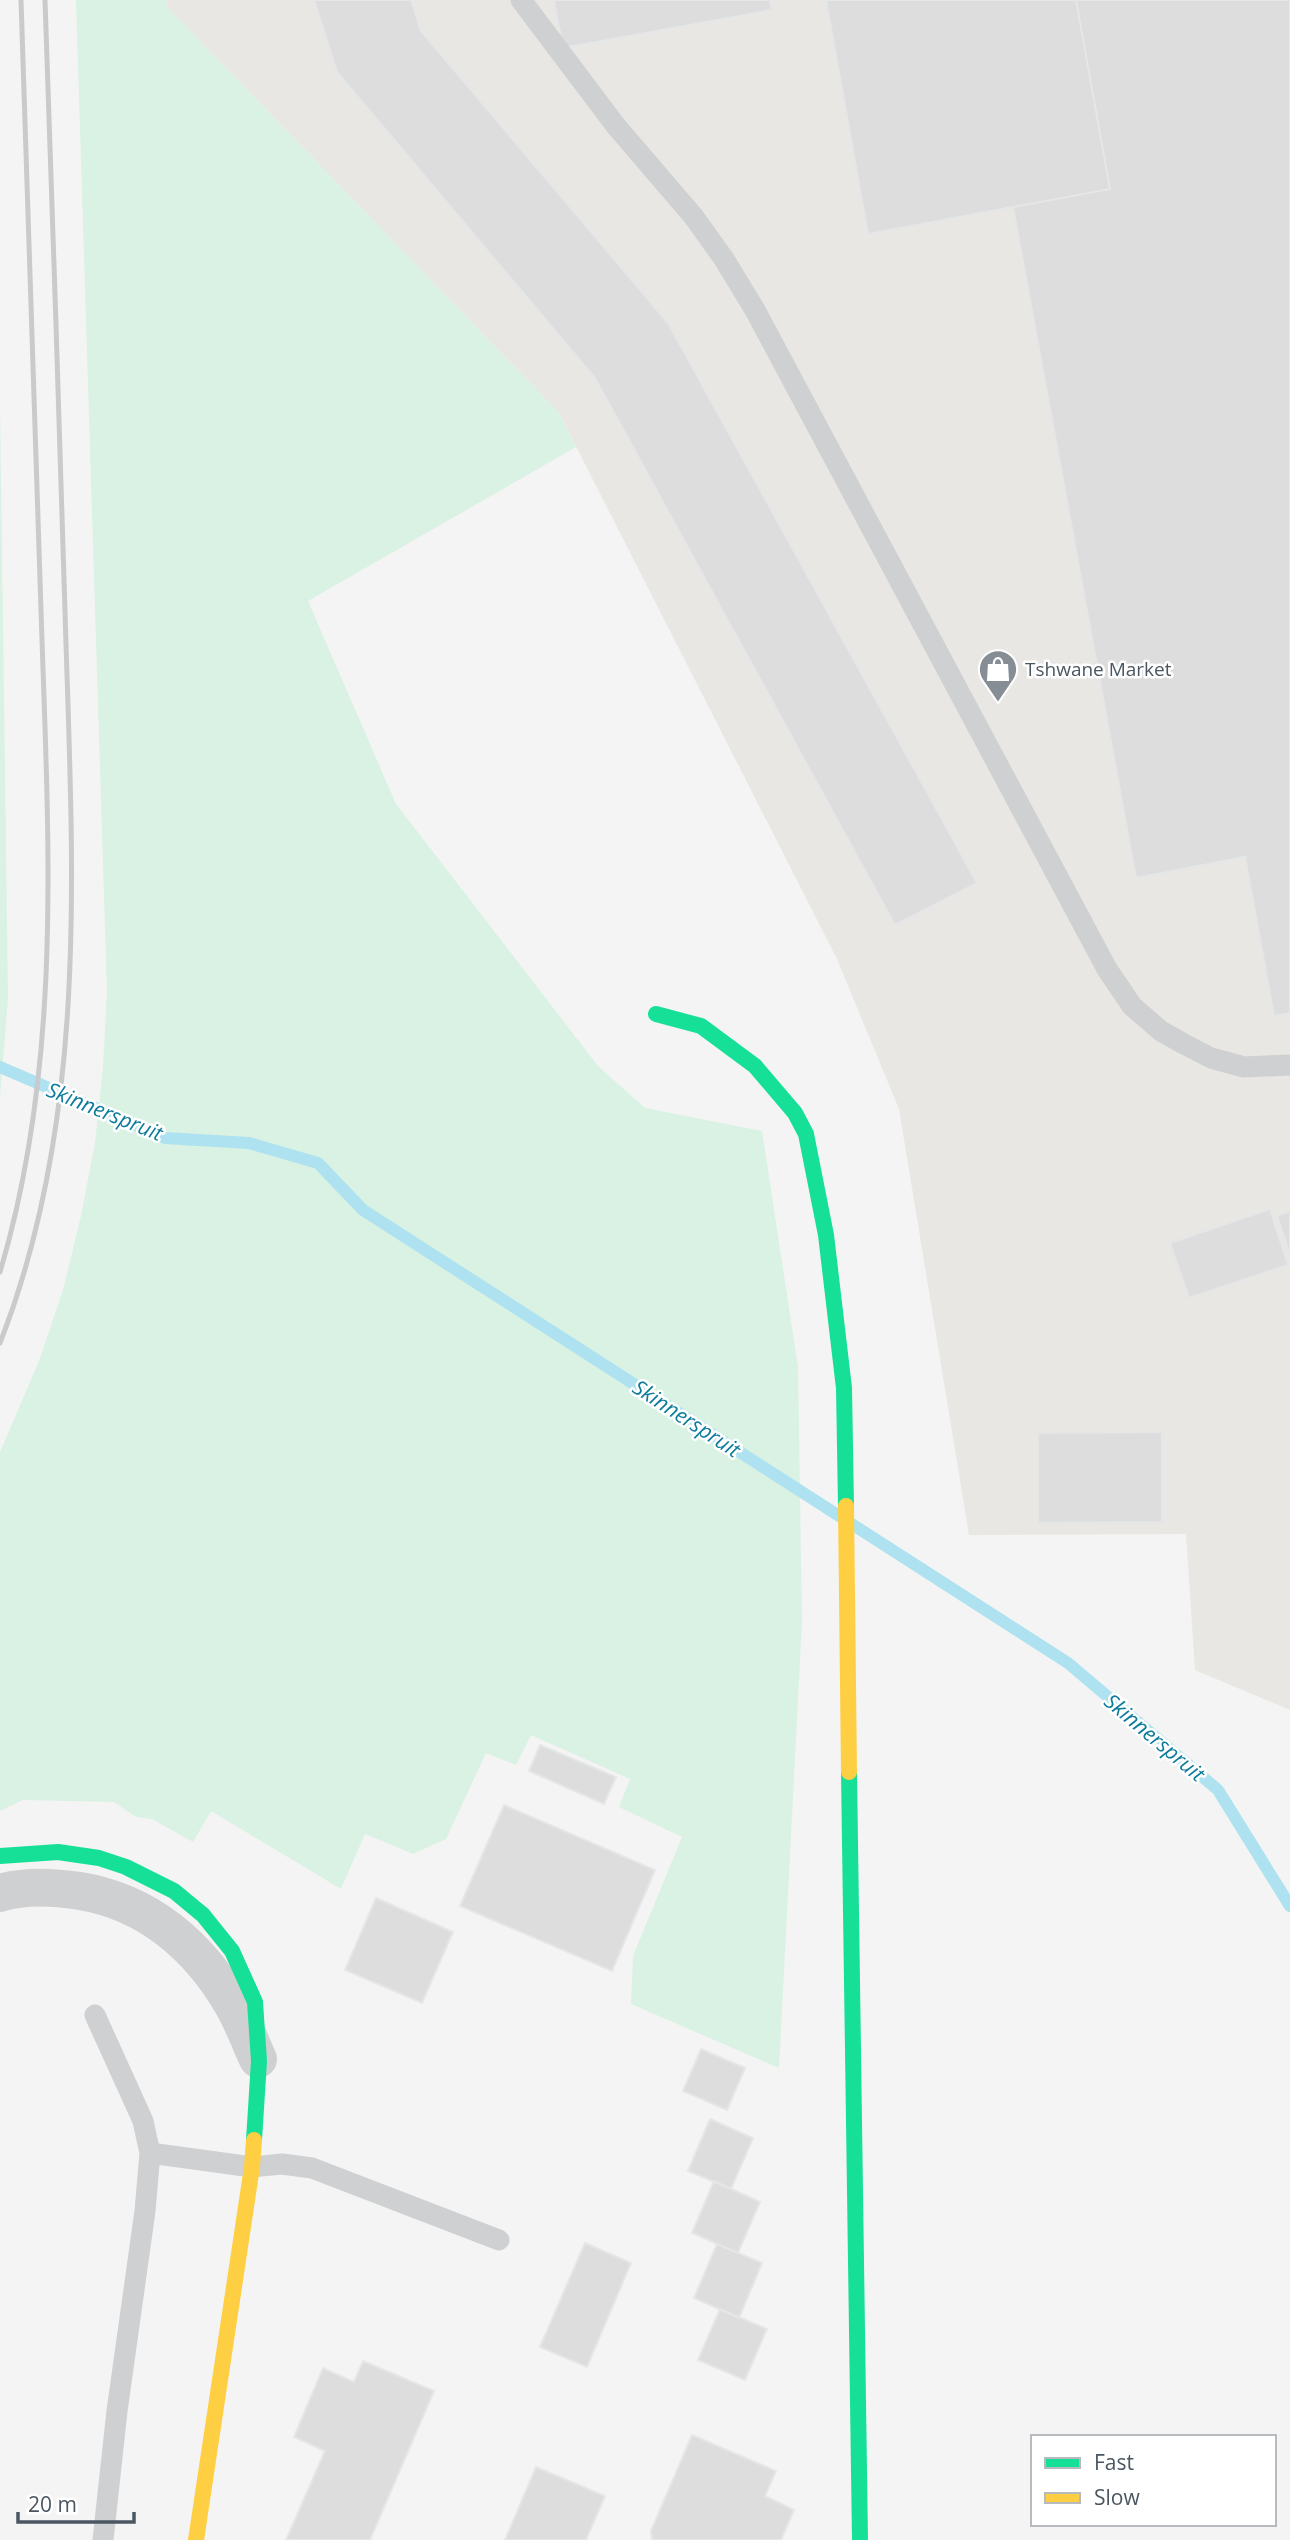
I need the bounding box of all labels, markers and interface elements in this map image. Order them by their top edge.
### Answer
shop icon: Tshwane Market [977,648,1019,703]
place label: Tshwane Market [1025,656,1172,682]
water label: Skinnerspruit [43,1075,168,1147]
water label: Skinnerspruit [628,1373,747,1464]
water label: Skinnerspruit [1099,1687,1212,1788]
legend [1031,2435,1276,2526]
text: Fast [1094,2448,1134,2476]
scale bar [18,2480,133,2524]
text: Slow [1094,2483,1140,2511]
text: 20 m [28,2490,77,2518]

